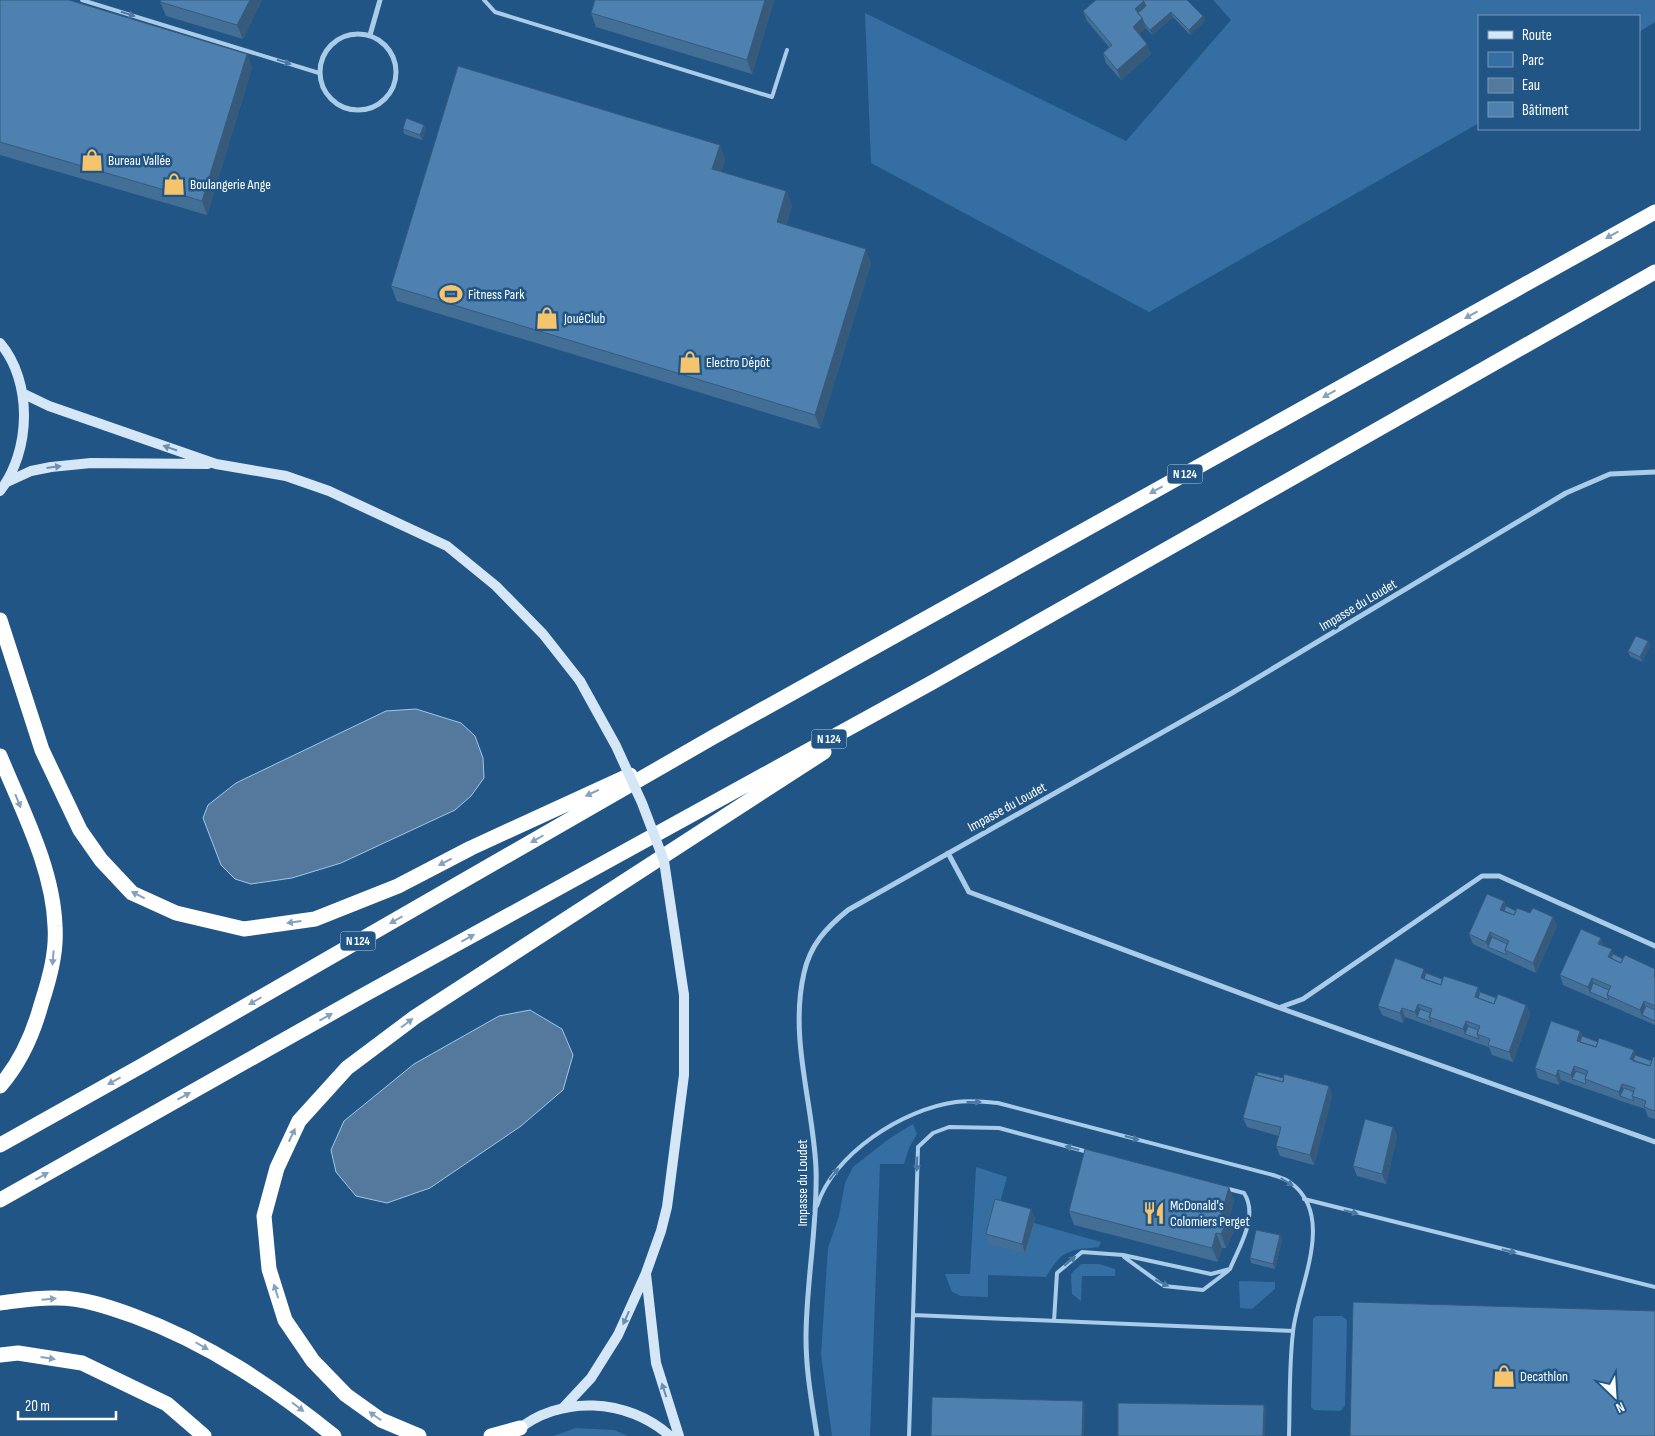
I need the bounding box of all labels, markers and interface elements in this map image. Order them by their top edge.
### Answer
one-way arrow [121,11,136,19]
legend [1478,15,1640,130]
text: Route [1522,26,1552,45]
text: Parc [1522,51,1544,70]
one-way arrow [276,58,291,66]
text: Eau [1522,76,1540,95]
text: Bâtiment [1522,101,1569,120]
shop icon: Bureau Vallée [79,147,105,173]
place label: Bureau Vallée [108,152,171,169]
shop icon: Boulangerie Ange [161,171,187,197]
place label: Boulangerie Ange [190,176,271,193]
one-way arrow [1606,231,1619,240]
sports icon: Fitness Park [438,281,464,307]
place label: Fitness Park [468,286,525,303]
shop icon: JouéClub [534,305,560,331]
place label: JouéClub [563,310,605,327]
one-way arrow [1464,310,1477,319]
shop icon: Electro Dépôt [677,349,703,375]
place label: Electro Dépôt [706,354,770,371]
one-way arrow [1321,390,1336,398]
one-way arrow [163,444,178,451]
one-way arrow [46,463,62,471]
road number: N 124 [1168,464,1202,484]
one-way arrow [1149,486,1164,494]
street label: Impasse du Loudet [1316,575,1400,635]
road number: N 124 [812,730,846,749]
street label: Impasse du Loudet [965,778,1049,836]
one-way arrow [585,789,599,797]
one-way arrow [14,794,22,809]
one-way arrow [530,834,543,843]
one-way arrow [437,858,452,866]
one-way arrow [131,891,145,899]
one-way arrow [388,916,403,924]
one-way arrow [286,918,302,926]
road number: N 124 [340,931,376,950]
one-way arrow [460,934,475,942]
one-way arrow [48,950,56,966]
one-way arrow [247,997,262,1005]
one-way arrow [319,1012,332,1021]
one-way arrow [400,1017,413,1028]
one-way arrow [107,1077,120,1086]
one-way arrow [177,1092,191,1101]
one-way arrow [966,1098,982,1106]
one-way arrow [289,1128,297,1142]
one-way arrow [1124,1134,1139,1142]
street label: Impasse du Loudet [794,1139,811,1227]
one-way arrow [1065,1143,1080,1151]
one-way arrow [913,1156,921,1172]
one-way arrow [829,1168,840,1181]
one-way arrow [35,1172,50,1180]
one-way arrow [1280,1178,1294,1187]
place label: McDonald's Colomiers Perget [1170,1197,1250,1230]
restaurant icon: McDonald's Colomiers Perget [1141,1200,1167,1226]
one-way arrow [1344,1208,1359,1216]
one-way arrow [1502,1247,1517,1255]
one-way arrow [1064,1255,1076,1267]
one-way arrow [1155,1278,1170,1287]
one-way arrow [271,1284,279,1299]
one-way arrow [41,1294,57,1302]
one-way arrow [622,1311,630,1325]
one-way arrow [196,1341,209,1350]
one-way arrow [41,1354,57,1362]
shop icon: Decathlon [1491,1363,1517,1389]
place label: Decathlon [1520,1368,1568,1385]
north arrow [1590,1371,1640,1421]
one-way arrow [660,1382,667,1397]
scale bar [18,1388,115,1420]
text: 20 m [25,1397,50,1416]
text: N [1613,1398,1627,1417]
one-way arrow [291,1402,305,1412]
one-way arrow [368,1411,382,1421]

